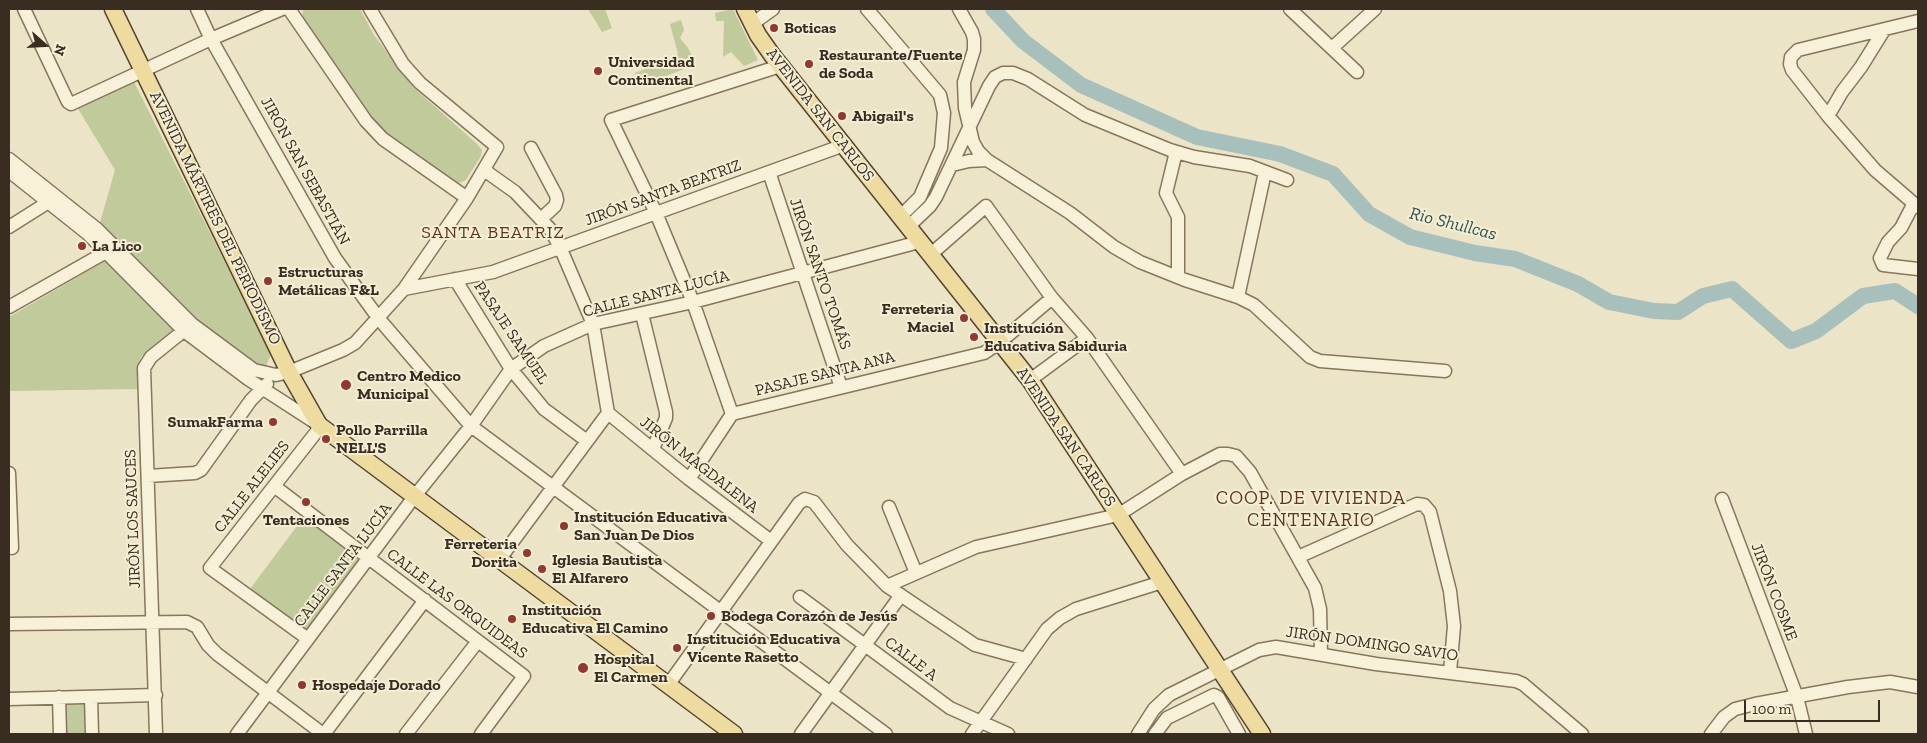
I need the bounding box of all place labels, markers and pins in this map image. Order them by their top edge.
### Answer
place label: Boticas [784,18,836,38]
marker: Boticas [768,22,780,34]
place label: Restaurante/Fuente de Soda [819,45,962,83]
place label: Universidad Continental [608,52,695,90]
marker: Restaurante/Fuente de Soda [803,58,815,70]
marker: Universidad Continental [592,65,604,77]
place label: Abigail's [852,106,914,126]
marker: Abigail's [836,110,848,122]
place label: La Lico [92,236,142,256]
marker: La Lico [76,240,88,252]
place label: Estructuras Metálicas F&L [278,262,379,300]
marker: Estructuras Metálicas F&L [262,275,274,287]
place label: Ferreteria Maciel [882,299,954,337]
marker: Ferreteria Maciel [958,312,970,324]
place label: Institución Educativa Sabiduria [984,318,1127,356]
marker: Institución Educativa Sabiduria [968,331,980,343]
place label: Centro Medico Municipal [357,366,461,404]
marker: Centro Medico Municipal [339,378,353,392]
place label: SumakFarma [168,412,263,432]
marker: SumakFarma [267,416,279,428]
place label: Pollo Parrilla NELL'S [336,420,428,458]
marker: Pollo Parrilla NELL'S [320,433,332,445]
marker: Tentaciones [300,496,312,508]
place label: Institución Educativa San Juan De Dios [574,507,727,545]
place label: Tentaciones [263,510,349,530]
marker: Institución Educativa San Juan De Dios [558,520,570,532]
place label: Ferreteria Dorita [445,534,517,572]
marker: Ferreteria Dorita [521,547,533,559]
place label: Iglesia Bautista El Alfarero [552,550,662,588]
marker: Iglesia Bautista El Alfarero [536,563,548,575]
place label: Institución Educativa El Camino [522,600,668,638]
place label: Bodega Corazón de Jesús [721,606,898,626]
marker: Bodega Corazón de Jesús [705,610,717,622]
marker: Institución Educativa El Camino [506,613,518,625]
place label: Institución Educativa Vicente Rasetto [687,629,840,667]
marker: Institución Educativa Vicente Rasetto [671,642,683,654]
place label: Hospital El Carmen [594,649,668,687]
marker: Hospital El Carmen [576,661,590,675]
place label: Hospedaje Dorado [312,675,441,695]
marker: Hospedaje Dorado [296,679,308,691]

